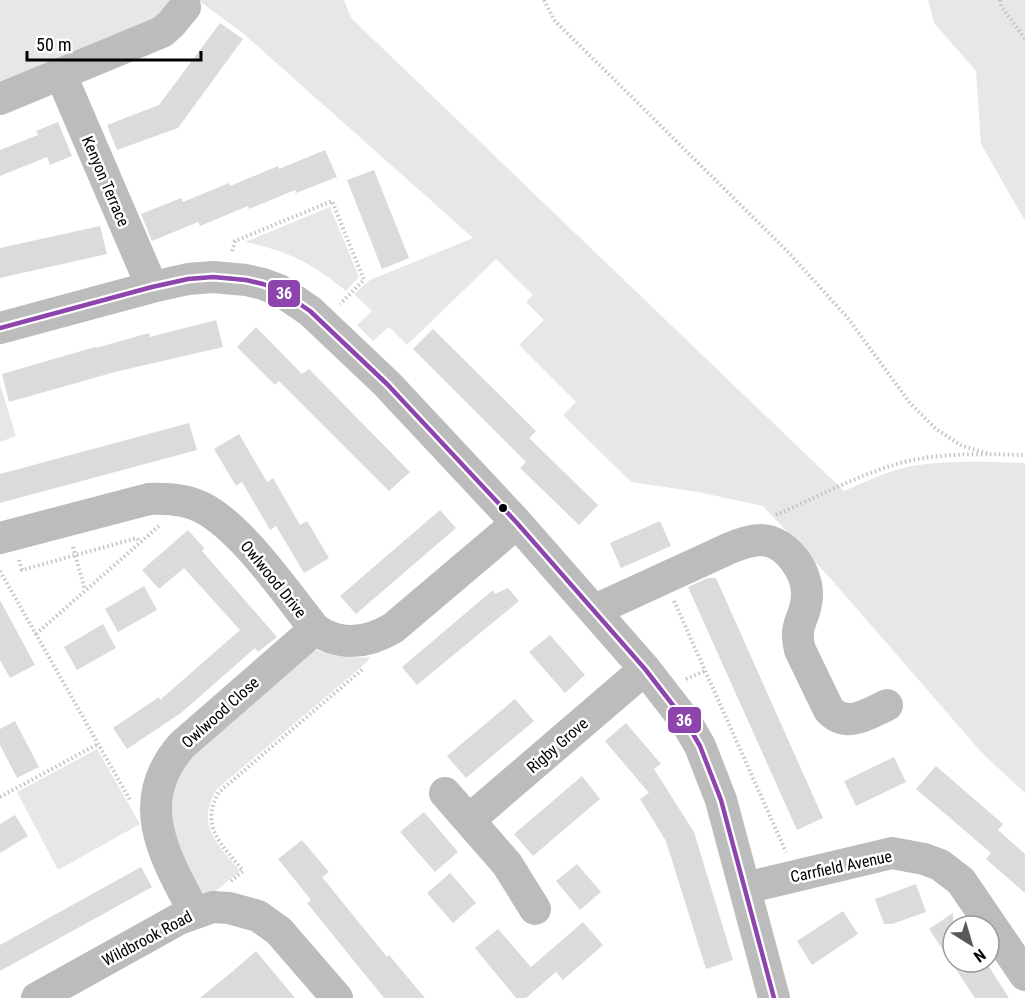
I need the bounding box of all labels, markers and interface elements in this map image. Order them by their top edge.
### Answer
scale bar [27,24,201,62]
text: 50 m [36,34,71,55]
street label: Kenyon Terrace [78,133,133,229]
line badge: 36 [267,279,301,308]
text: 36 [276,284,292,303]
unlabelled marker [497,502,509,514]
street label: Owlwood Drive [237,537,310,622]
street label: Owlwood Close [178,673,263,752]
line badge: 36 [667,706,702,734]
text: 36 [676,711,692,730]
street label: Rigby Grove [523,714,592,777]
street label: Carrfield Avenue [789,846,894,887]
street label: Wildbrook Road [99,907,195,970]
north arrow [941,914,1001,974]
text: N [970,945,989,966]

